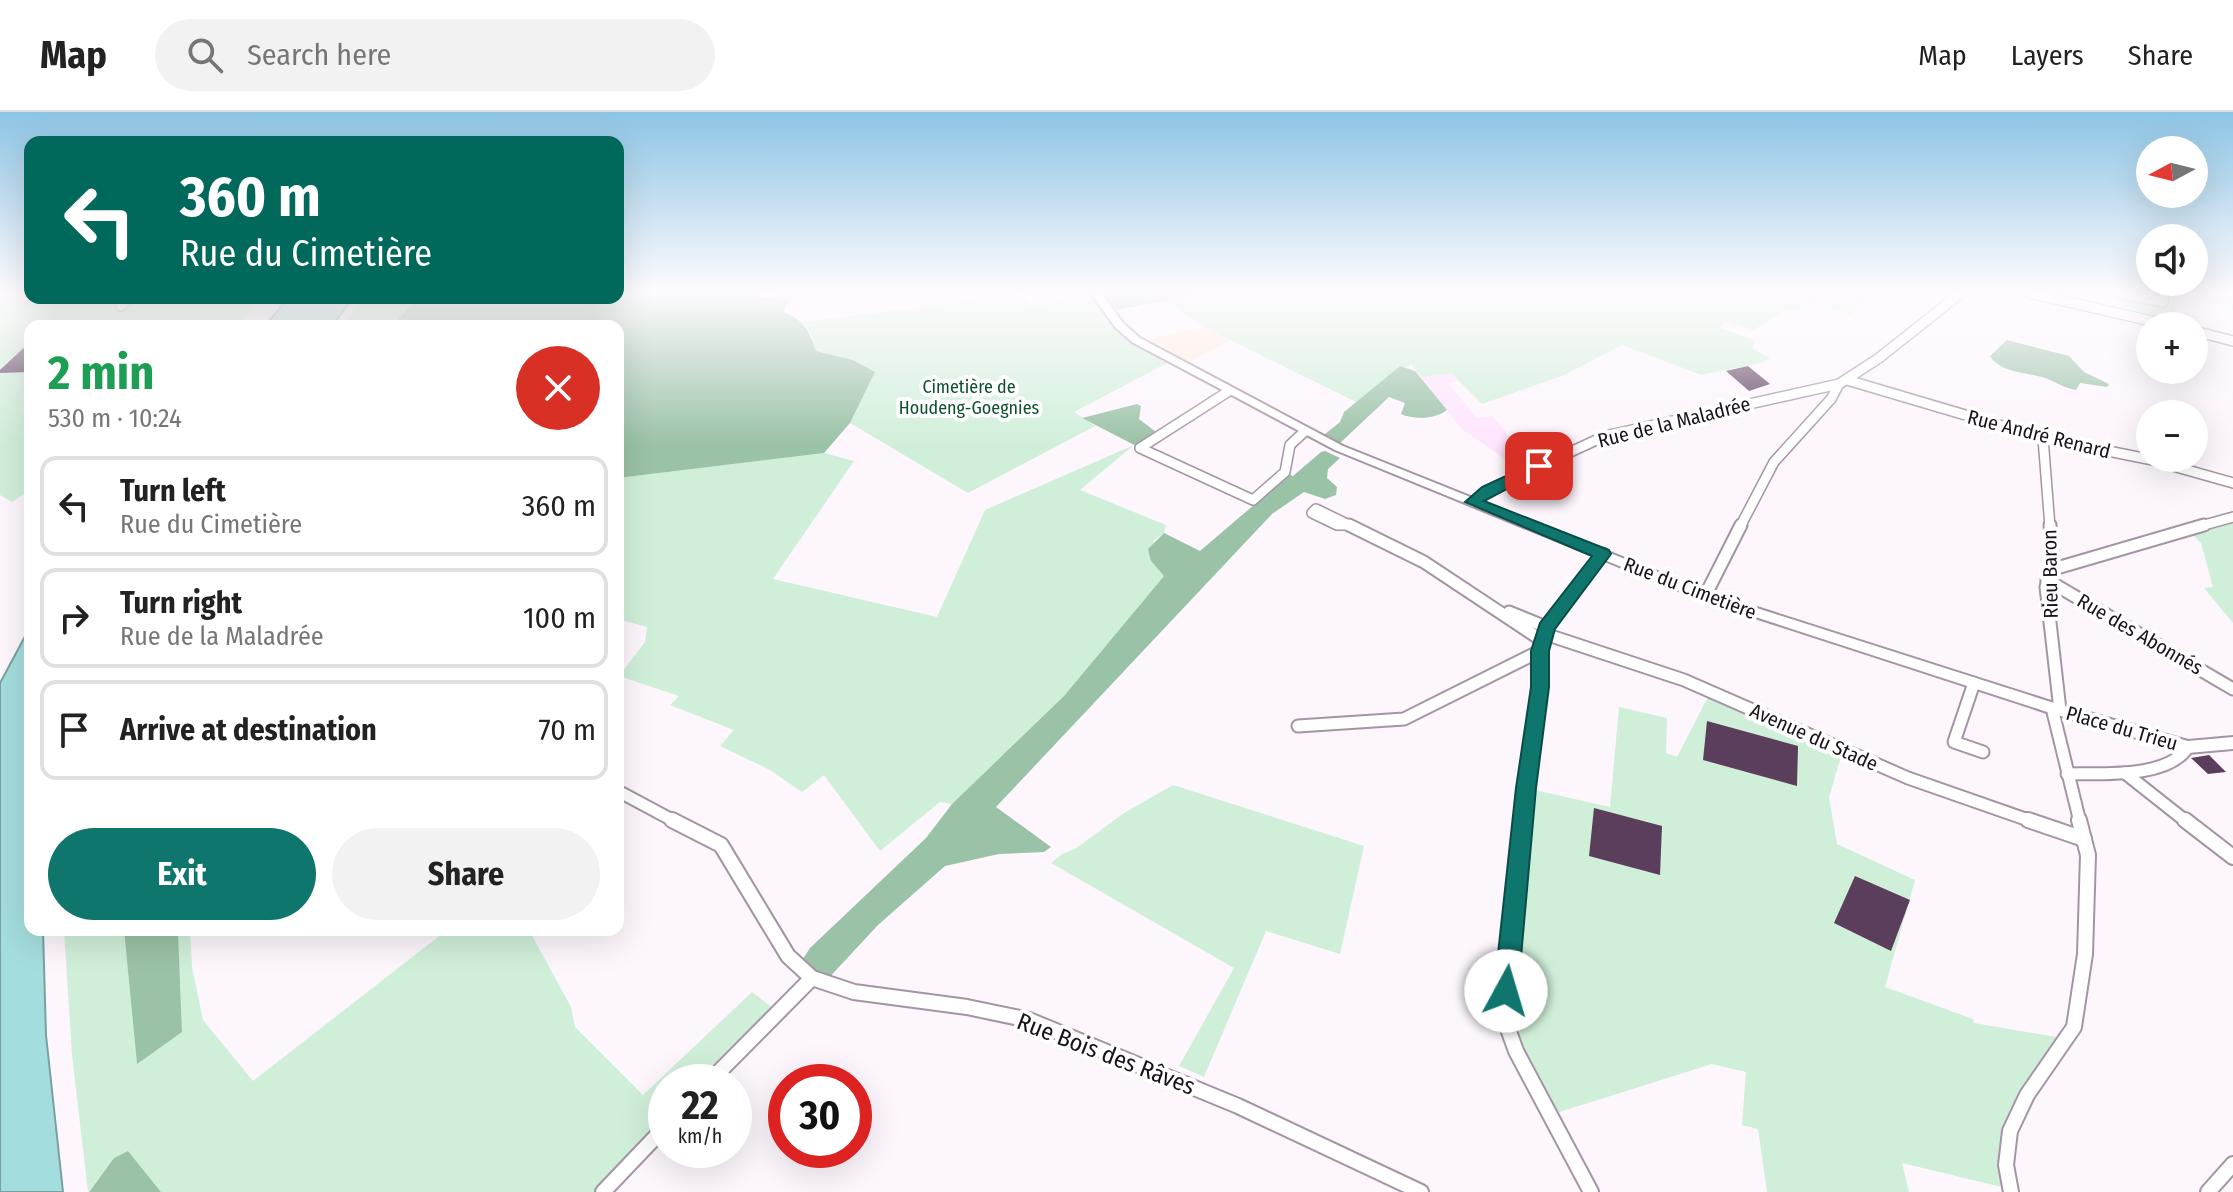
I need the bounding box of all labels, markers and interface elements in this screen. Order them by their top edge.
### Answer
search box [155,19,715,91]
text: Map [40,32,107,78]
icon: search [183,33,227,77]
text: Search here [247,37,391,73]
text: Map [1918,39,1967,72]
text: Layers [2011,39,2084,72]
text: Share [2128,39,2193,72]
north arrow [2136,136,2208,208]
map controls [2136,136,2208,472]
text: 360 m [180,164,321,231]
icon: left [48,168,152,272]
button: sound [2136,224,2208,296]
text: Rue du Cimetière [180,232,432,276]
button: + [2136,312,2208,384]
text: 2 min [48,344,154,402]
button: close [516,346,600,430]
park label: Cimetière de Houdeng-Goegnies [899,376,1040,419]
street label: Rue de la Maladrée [1595,391,1753,453]
button: − [2136,400,2208,472]
text: 530 m · 10:24 [48,403,182,434]
street label: Rue André Renard [1965,405,2113,463]
pin [1505,432,1573,500]
icon: arrive [1517,444,1561,488]
text: Turn left [120,473,226,509]
icon: left [52,484,96,528]
text: 360 m [522,488,596,524]
text: Rue du Cimetière [120,509,302,540]
street label: Rieu Baron [2037,529,2063,619]
street label: Rue du Cimetière [1620,552,1760,624]
text: Turn right [120,585,242,621]
street label: Rue des Abonnés [2073,588,2207,680]
icon: right [52,596,96,640]
text: 100 m [523,600,596,636]
text: Rue de la Maladrée [120,621,324,652]
street label: Avenue du Stade [1746,698,1882,776]
street label: Place du Trieu [2063,701,2181,755]
icon: arrive [52,708,96,752]
text: Arrive at destination [120,712,377,748]
text: 70 m [538,712,596,748]
button: Exit [48,828,316,920]
button: Share [332,828,600,920]
position arrow [1464,949,1548,1033]
street label: Rue Bois des Râves [1013,1007,1199,1101]
speed limit sign: 30 [768,1064,872,1168]
text: 22 [681,1082,719,1130]
text: km/h [678,1124,722,1148]

